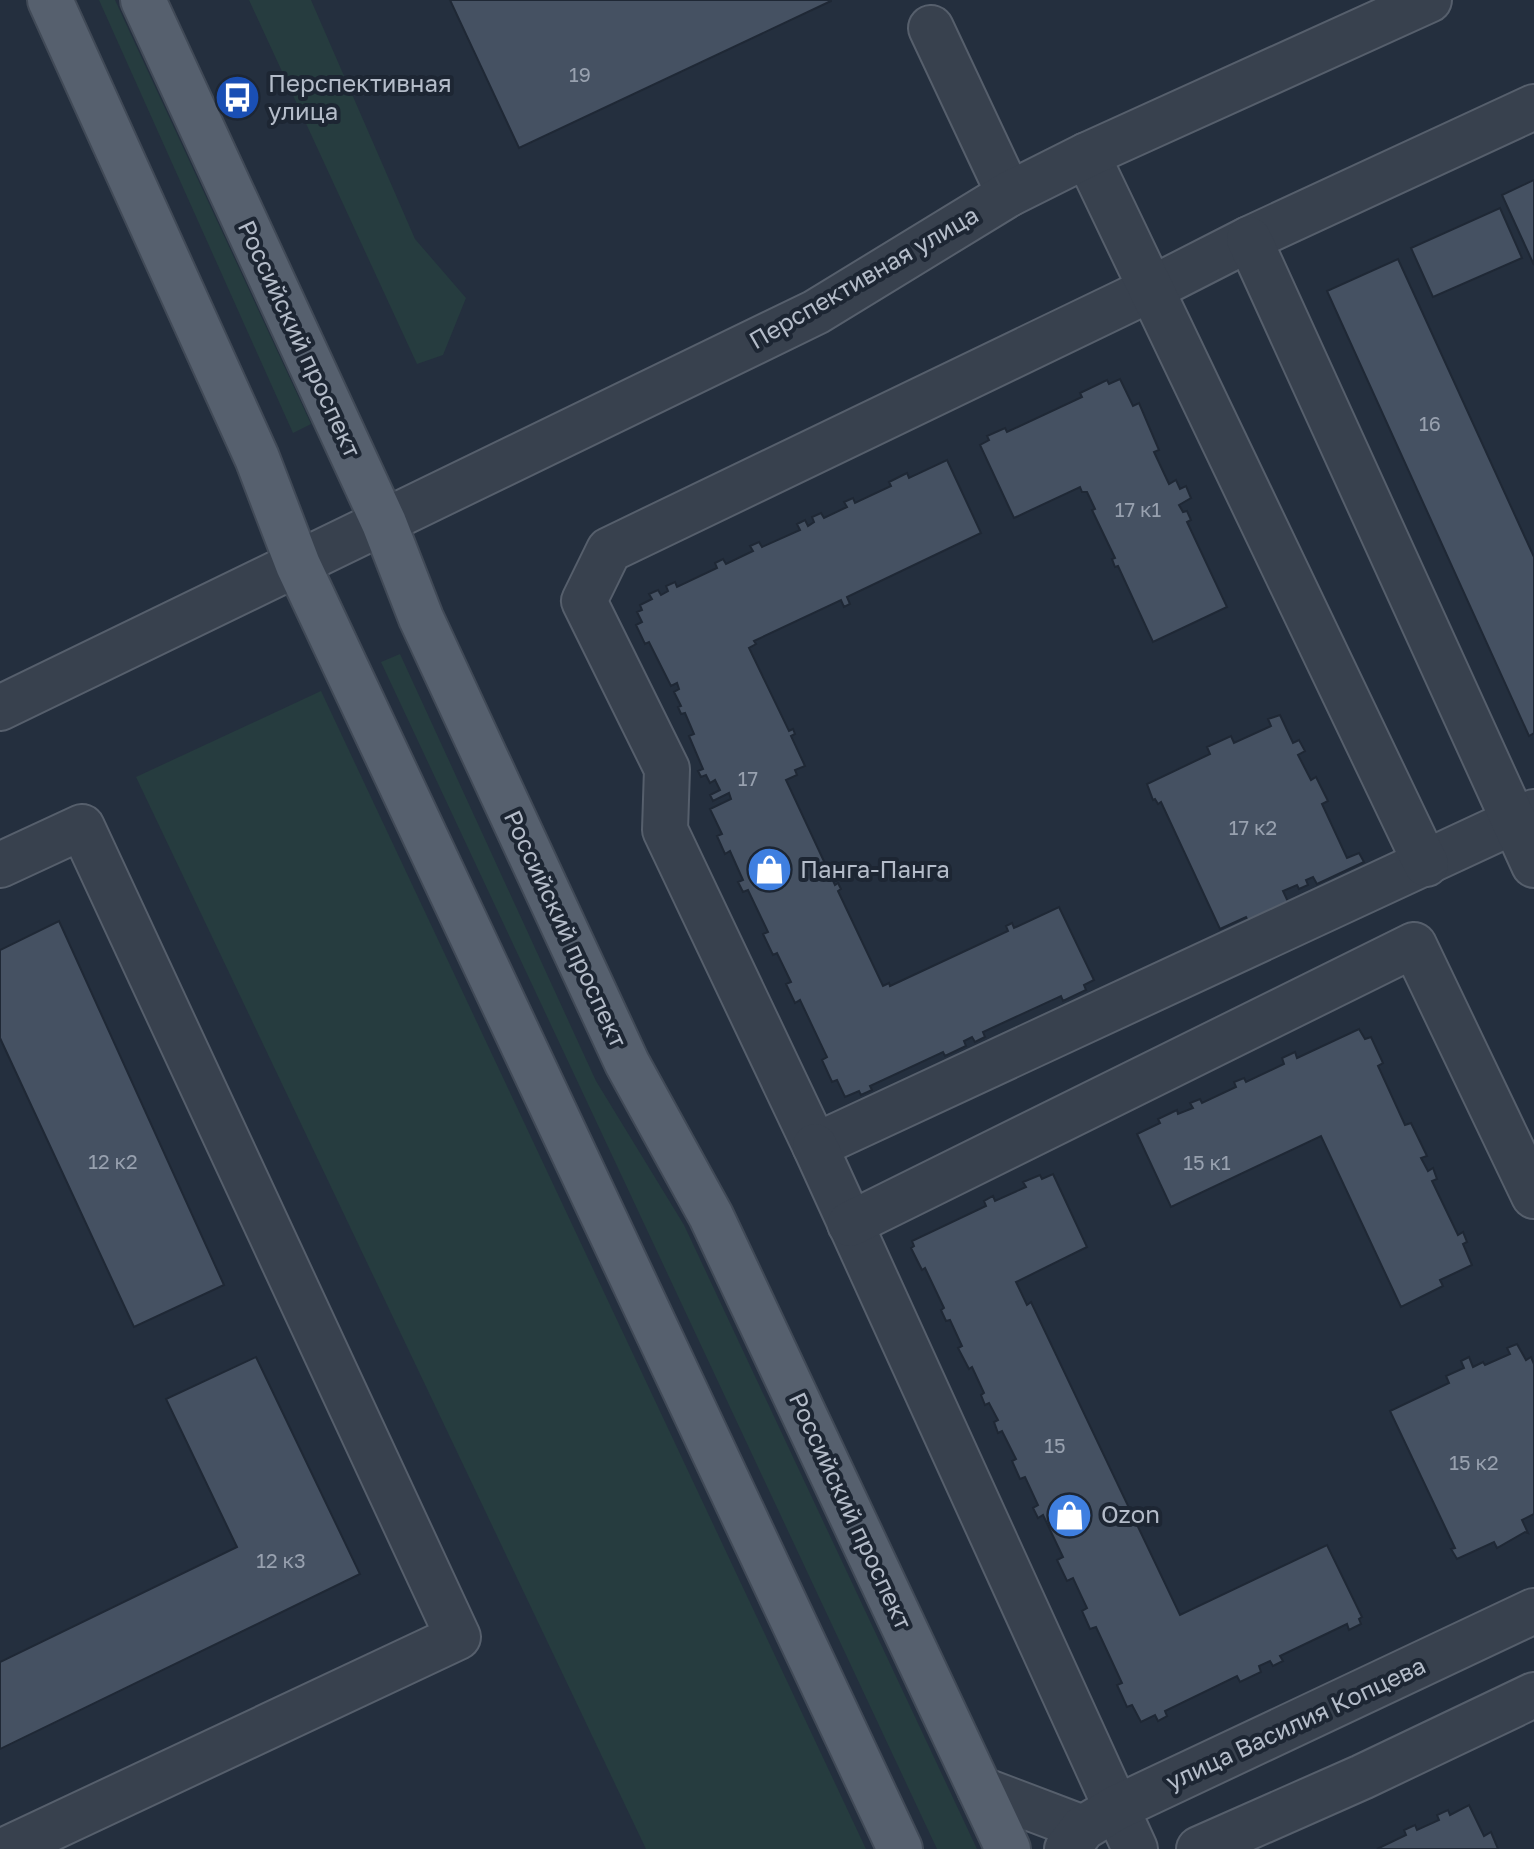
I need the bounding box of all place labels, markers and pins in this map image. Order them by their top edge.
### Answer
place label: Перспективная улица [268,68,452,125]
bus stop icon: Перспективная улица [213,74,261,122]
shop icon: Панга-Панга [745,846,793,894]
place label: Панга-Панга [800,854,950,883]
shop icon: Ozon [1046,1491,1094,1539]
place label: Ozon [1101,1499,1160,1528]

